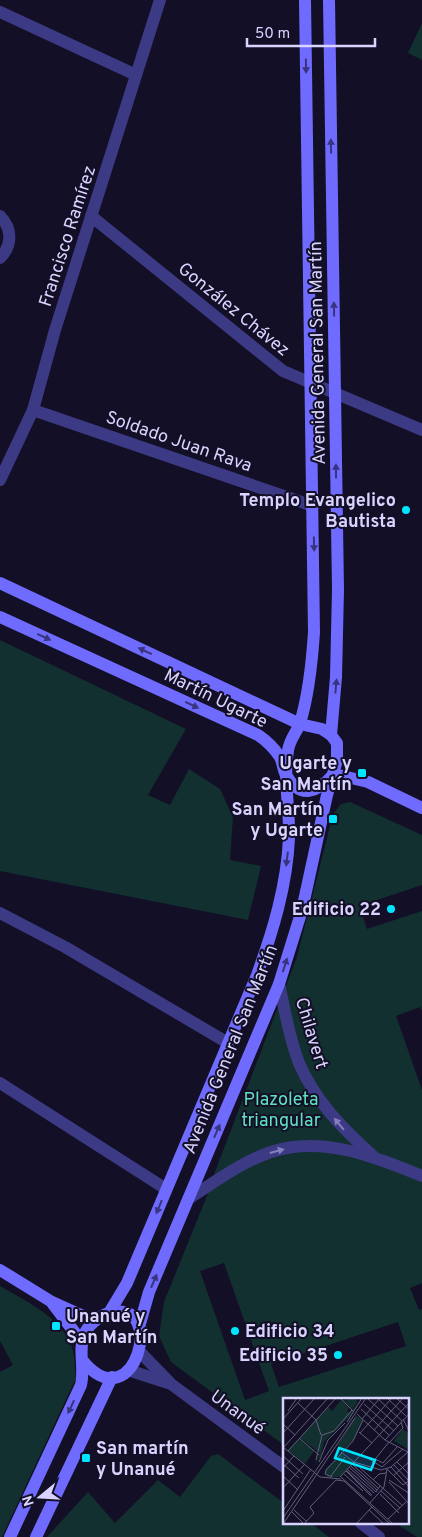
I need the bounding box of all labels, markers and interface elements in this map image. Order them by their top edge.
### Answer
scale bar [247,15,374,47]
text: 50 m [255,25,290,44]
one-way arrow [303,58,311,74]
one-way arrow [327,138,335,154]
street label: Francisco Ramírez [35,163,102,310]
street label: Avenida General San Martín [305,241,332,465]
street label: González Chávez [173,258,294,362]
one-way arrow [330,301,338,317]
street label: Soldado Juan Rava [102,407,255,478]
one-way arrow [332,463,340,479]
place label: Templo Evangelico Bautista [239,490,396,534]
marker: Templo Evangelico Bautista [400,504,412,516]
one-way arrow [311,536,319,552]
one-way arrow [37,634,51,642]
one-way arrow [138,646,152,654]
street label: Martín Ugarte [160,664,271,734]
one-way arrow [332,678,340,694]
one-way arrow [185,701,199,709]
place label: Ugarte y San Martín [261,753,352,797]
marker: Ugarte y San Martín [356,767,368,779]
place label: San Martín y Ugarte [232,799,323,843]
marker: San Martín y Ugarte [327,813,339,825]
one-way arrow [283,851,291,867]
place label: Edificio 22 [292,899,381,922]
marker: Edificio 22 [385,903,397,915]
street label: Avenida General San Martín [179,942,284,1158]
one-way arrow [282,957,289,972]
street label: Chilavert [289,995,332,1072]
park label: Plazoleta triangular [241,1089,321,1133]
one-way arrow [333,1119,345,1131]
one-way arrow [213,1124,221,1138]
one-way arrow [270,1147,285,1155]
one-way arrow [155,1200,163,1215]
one-way arrow [150,1274,158,1288]
place label: Unanué y San Martín [66,1306,157,1350]
marker: Unanué y San Martín [50,1320,62,1332]
place label: Edificio 34 [245,1321,335,1344]
marker: Edificio 34 [229,1325,241,1337]
place label: Edificio 35 [239,1345,328,1368]
marker: Edificio 35 [332,1349,344,1361]
street label: Unanué [205,1386,269,1441]
inset map [283,1398,410,1524]
one-way arrow [66,1400,74,1414]
place label: San martín y Unanué [96,1438,189,1482]
marker: San martín y Unanué [80,1452,92,1464]
north arrow [15,1472,65,1522]
text: N [19,1493,39,1508]

